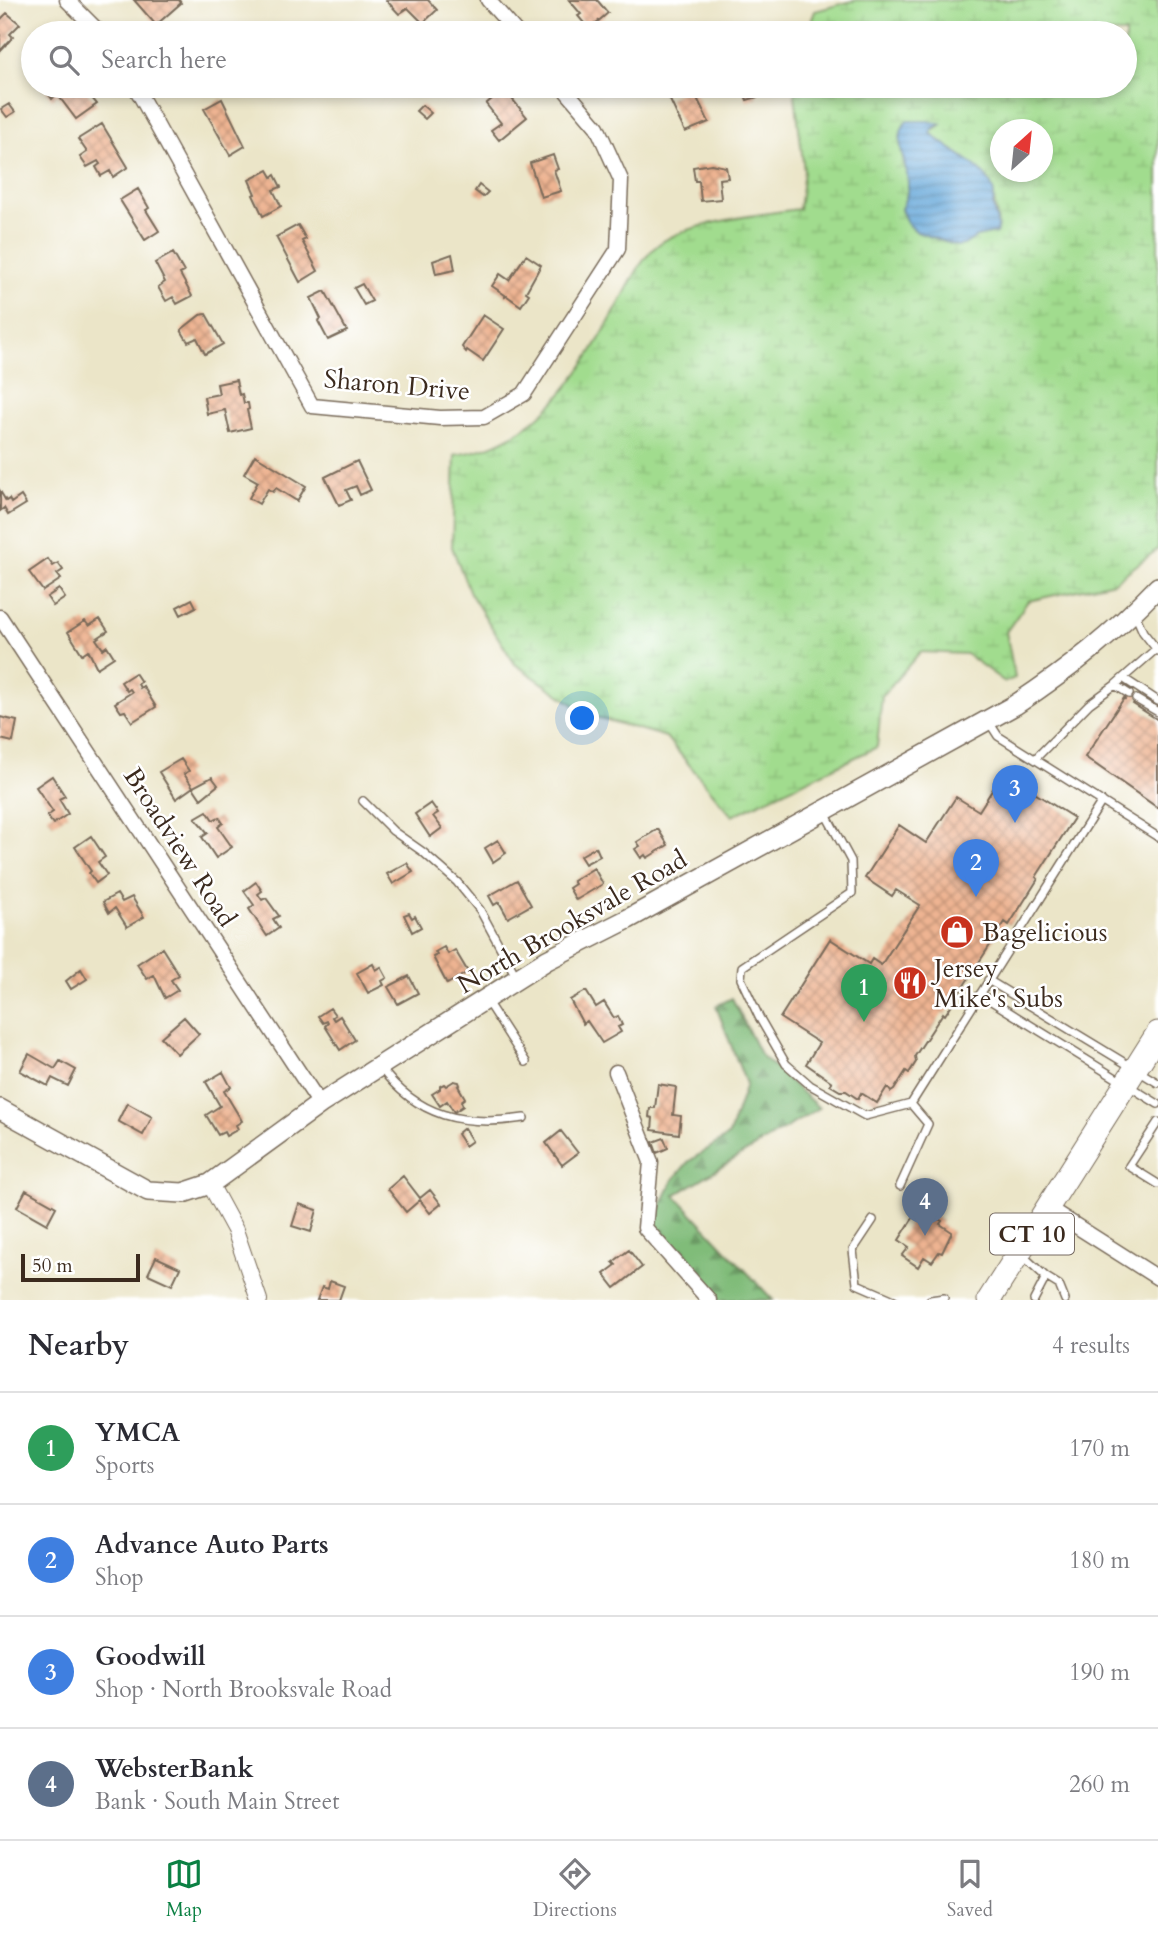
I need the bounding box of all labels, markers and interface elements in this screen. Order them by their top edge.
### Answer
search box [21,21,1137,98]
icon: search [45,41,83,79]
text: Search here [101,42,227,77]
north arrow [990,119,1053,182]
street label: Sharon Drive [322,361,472,409]
your location [565,701,599,735]
street label: Broadview Road [115,761,245,934]
pin: 3 [992,765,1038,823]
pin: 2 [953,839,999,897]
street label: North Brooksvale Road [451,842,693,1002]
shop icon: Bagelicious [938,913,976,951]
place label: Bagelicious [982,915,1107,950]
place label: Jersey Mike's Subs [930,951,1063,1016]
pin: 1 [841,964,887,1022]
restaurant icon: Jersey Mike's Subs [891,964,929,1002]
pin: 4 [902,1178,948,1236]
road number: CT 10 [990,1214,1074,1254]
scale bar [21,1251,140,1283]
text: 50 m [32,1253,73,1279]
text: Nearby [28,1325,129,1366]
text: 4 results [1052,1330,1130,1361]
text: YMCA [95,1415,180,1450]
text: 1 [45,1433,57,1464]
text: 170 m [1069,1433,1130,1464]
text: Sports [95,1450,155,1481]
text: Advance Auto Parts [95,1527,329,1562]
text: 2 [45,1545,57,1576]
text: 180 m [1069,1545,1130,1576]
text: Shop [95,1562,144,1593]
text: Goodwill [95,1639,206,1674]
text: 3 [45,1657,57,1688]
text: 190 m [1069,1657,1130,1688]
text: Shop · North Brooksvale Road [95,1674,392,1705]
text: WebsterBank [95,1751,254,1786]
text: 4 [45,1769,57,1800]
text: 260 m [1069,1769,1130,1800]
text: Bank · South Main Street [95,1786,339,1817]
tab: Map [165,1855,203,1923]
tab: Directions [533,1855,617,1923]
tab: Saved [947,1855,993,1923]

